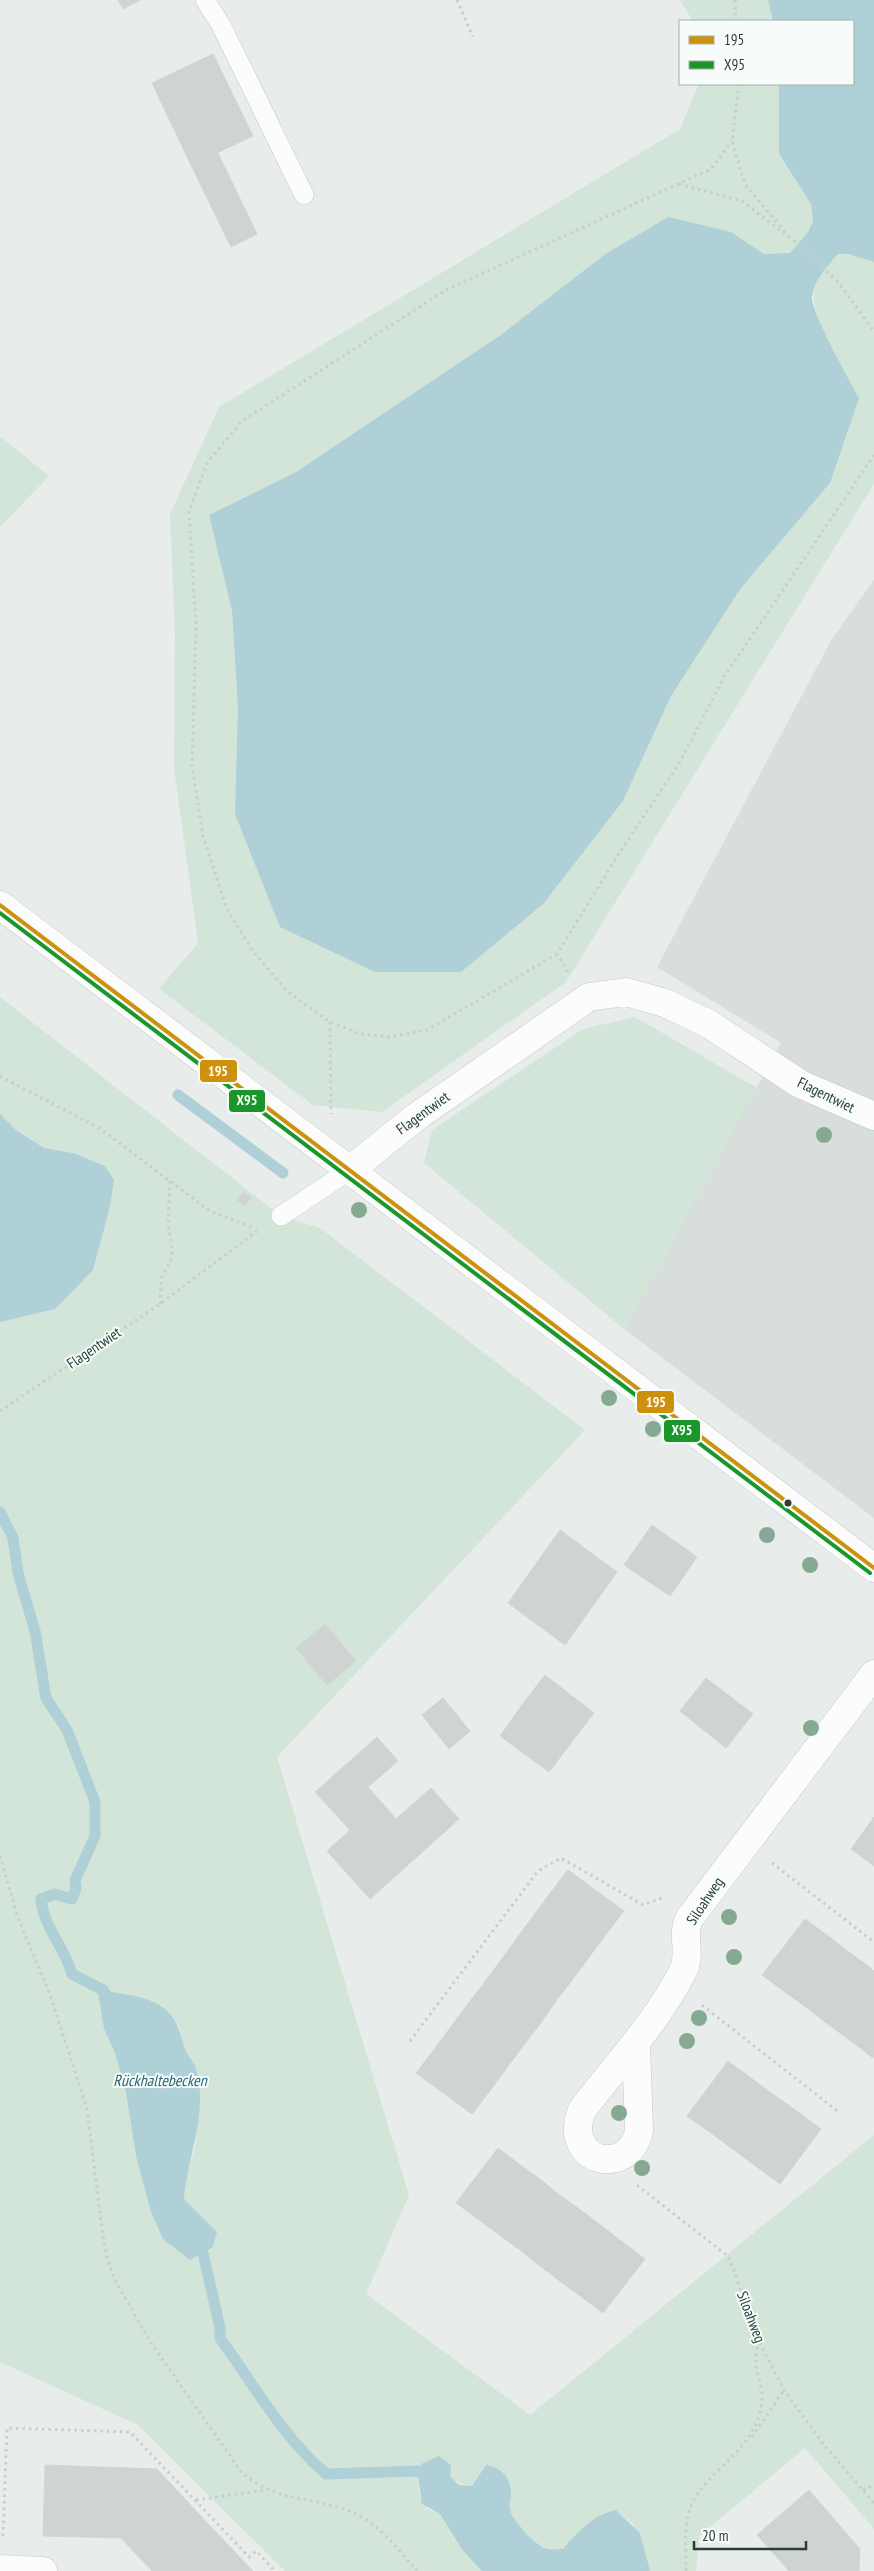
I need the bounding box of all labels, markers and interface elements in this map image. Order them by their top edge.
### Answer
legend [679,20,854,85]
text: 195 [724,30,744,49]
text: X95 [724,55,745,74]
line badge: 195 [199,1059,238,1083]
text: 195 [208,1062,228,1080]
street label: Flagentwiet [794,1073,858,1117]
street label: Flagentwiet [392,1087,453,1138]
line badge: X95 [228,1089,266,1113]
text: X95 [237,1091,257,1109]
street label: Flagentwiet [63,1323,125,1373]
line badge: 195 [636,1390,675,1414]
text: 195 [646,1393,666,1411]
line badge: X95 [663,1419,701,1443]
text: X95 [672,1421,692,1439]
unlabelled marker [783,1498,793,1508]
street label: Siloahweg [682,1873,727,1928]
water label: Rückhaltebecken [113,2070,208,2090]
street label: Siloahweg [733,2288,770,2345]
scale bar [694,2518,806,2550]
text: 20 m [702,2526,728,2545]

